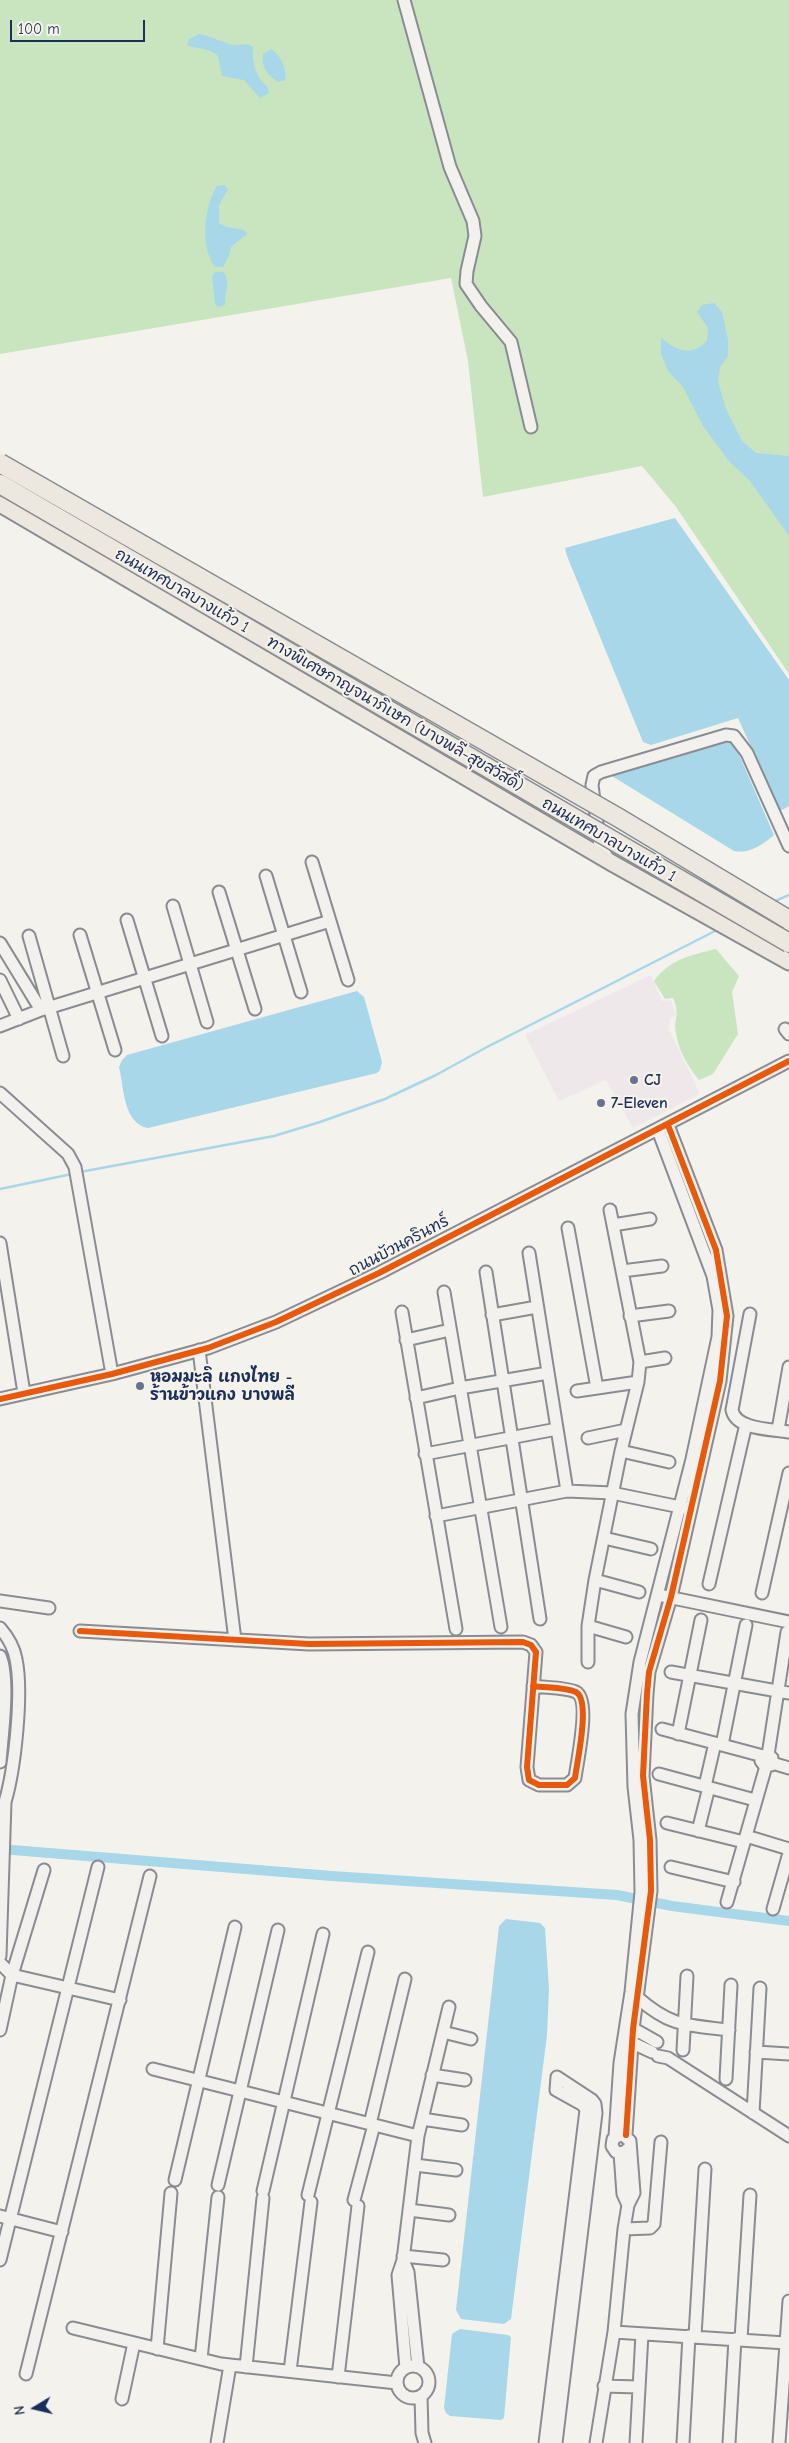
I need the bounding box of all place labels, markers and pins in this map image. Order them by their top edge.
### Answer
place label: CJ [644,1070,661,1090]
marker: CJ [628,1074,640,1086]
place label: 7-Eleven [611,1093,668,1113]
marker: 7-Eleven [595,1097,607,1109]
place label: หอมมะลิ เเกงไทย - ร้านข้าวแกง บางพลี [150,1367,295,1405]
marker: หอมมะลิ เเกงไทย - ร้านข้าวแกง บางพลี [134,1380,146,1392]

